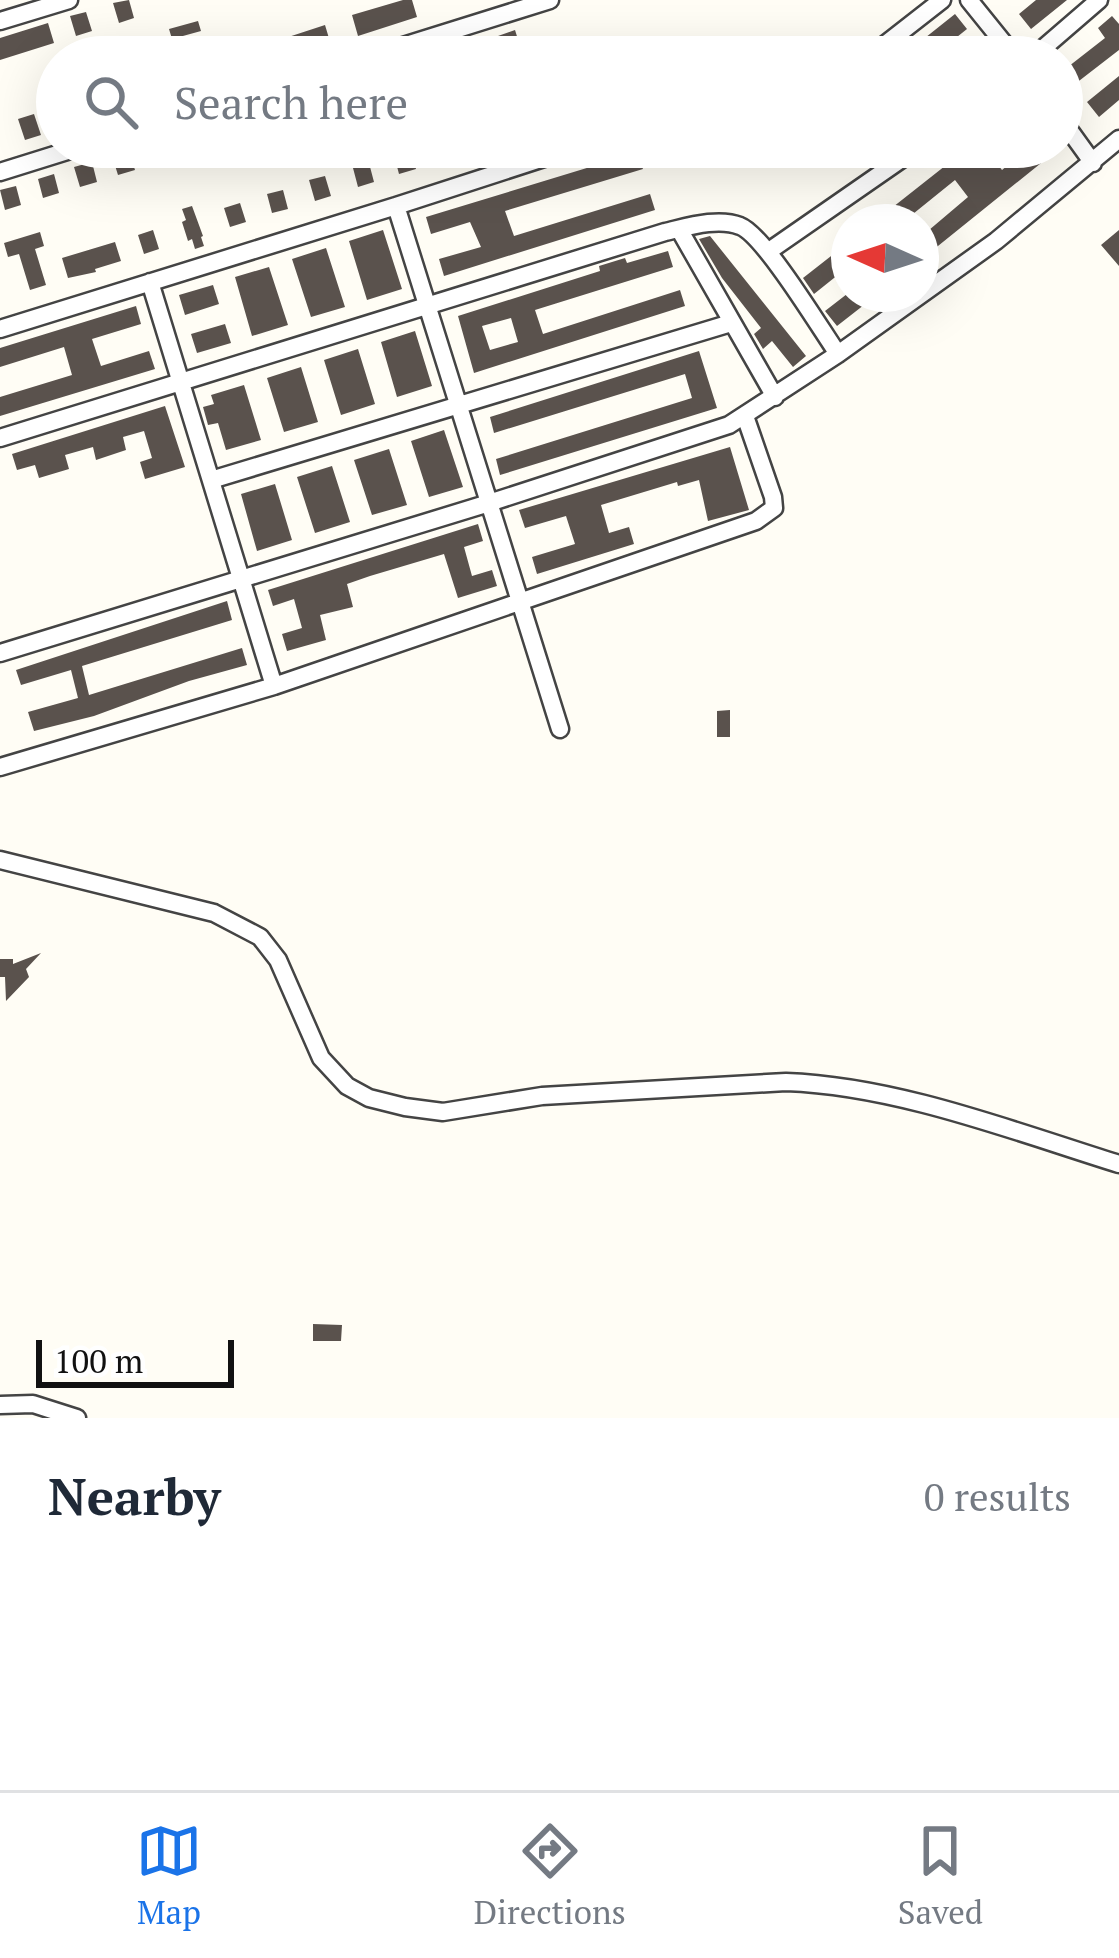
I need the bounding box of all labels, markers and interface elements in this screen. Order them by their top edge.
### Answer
search box [36,36,1083,168]
icon: search [78,69,144,135]
text: Search here [174,72,408,132]
north arrow [831,204,939,312]
scale bar [36,1334,234,1387]
text: 100 m [54,1339,143,1382]
text: Nearby [48,1462,221,1530]
text: 0 results [924,1470,1071,1522]
tab: Map [136,1818,202,1933]
tab: Directions [474,1818,626,1933]
tab: Saved [898,1818,983,1933]

